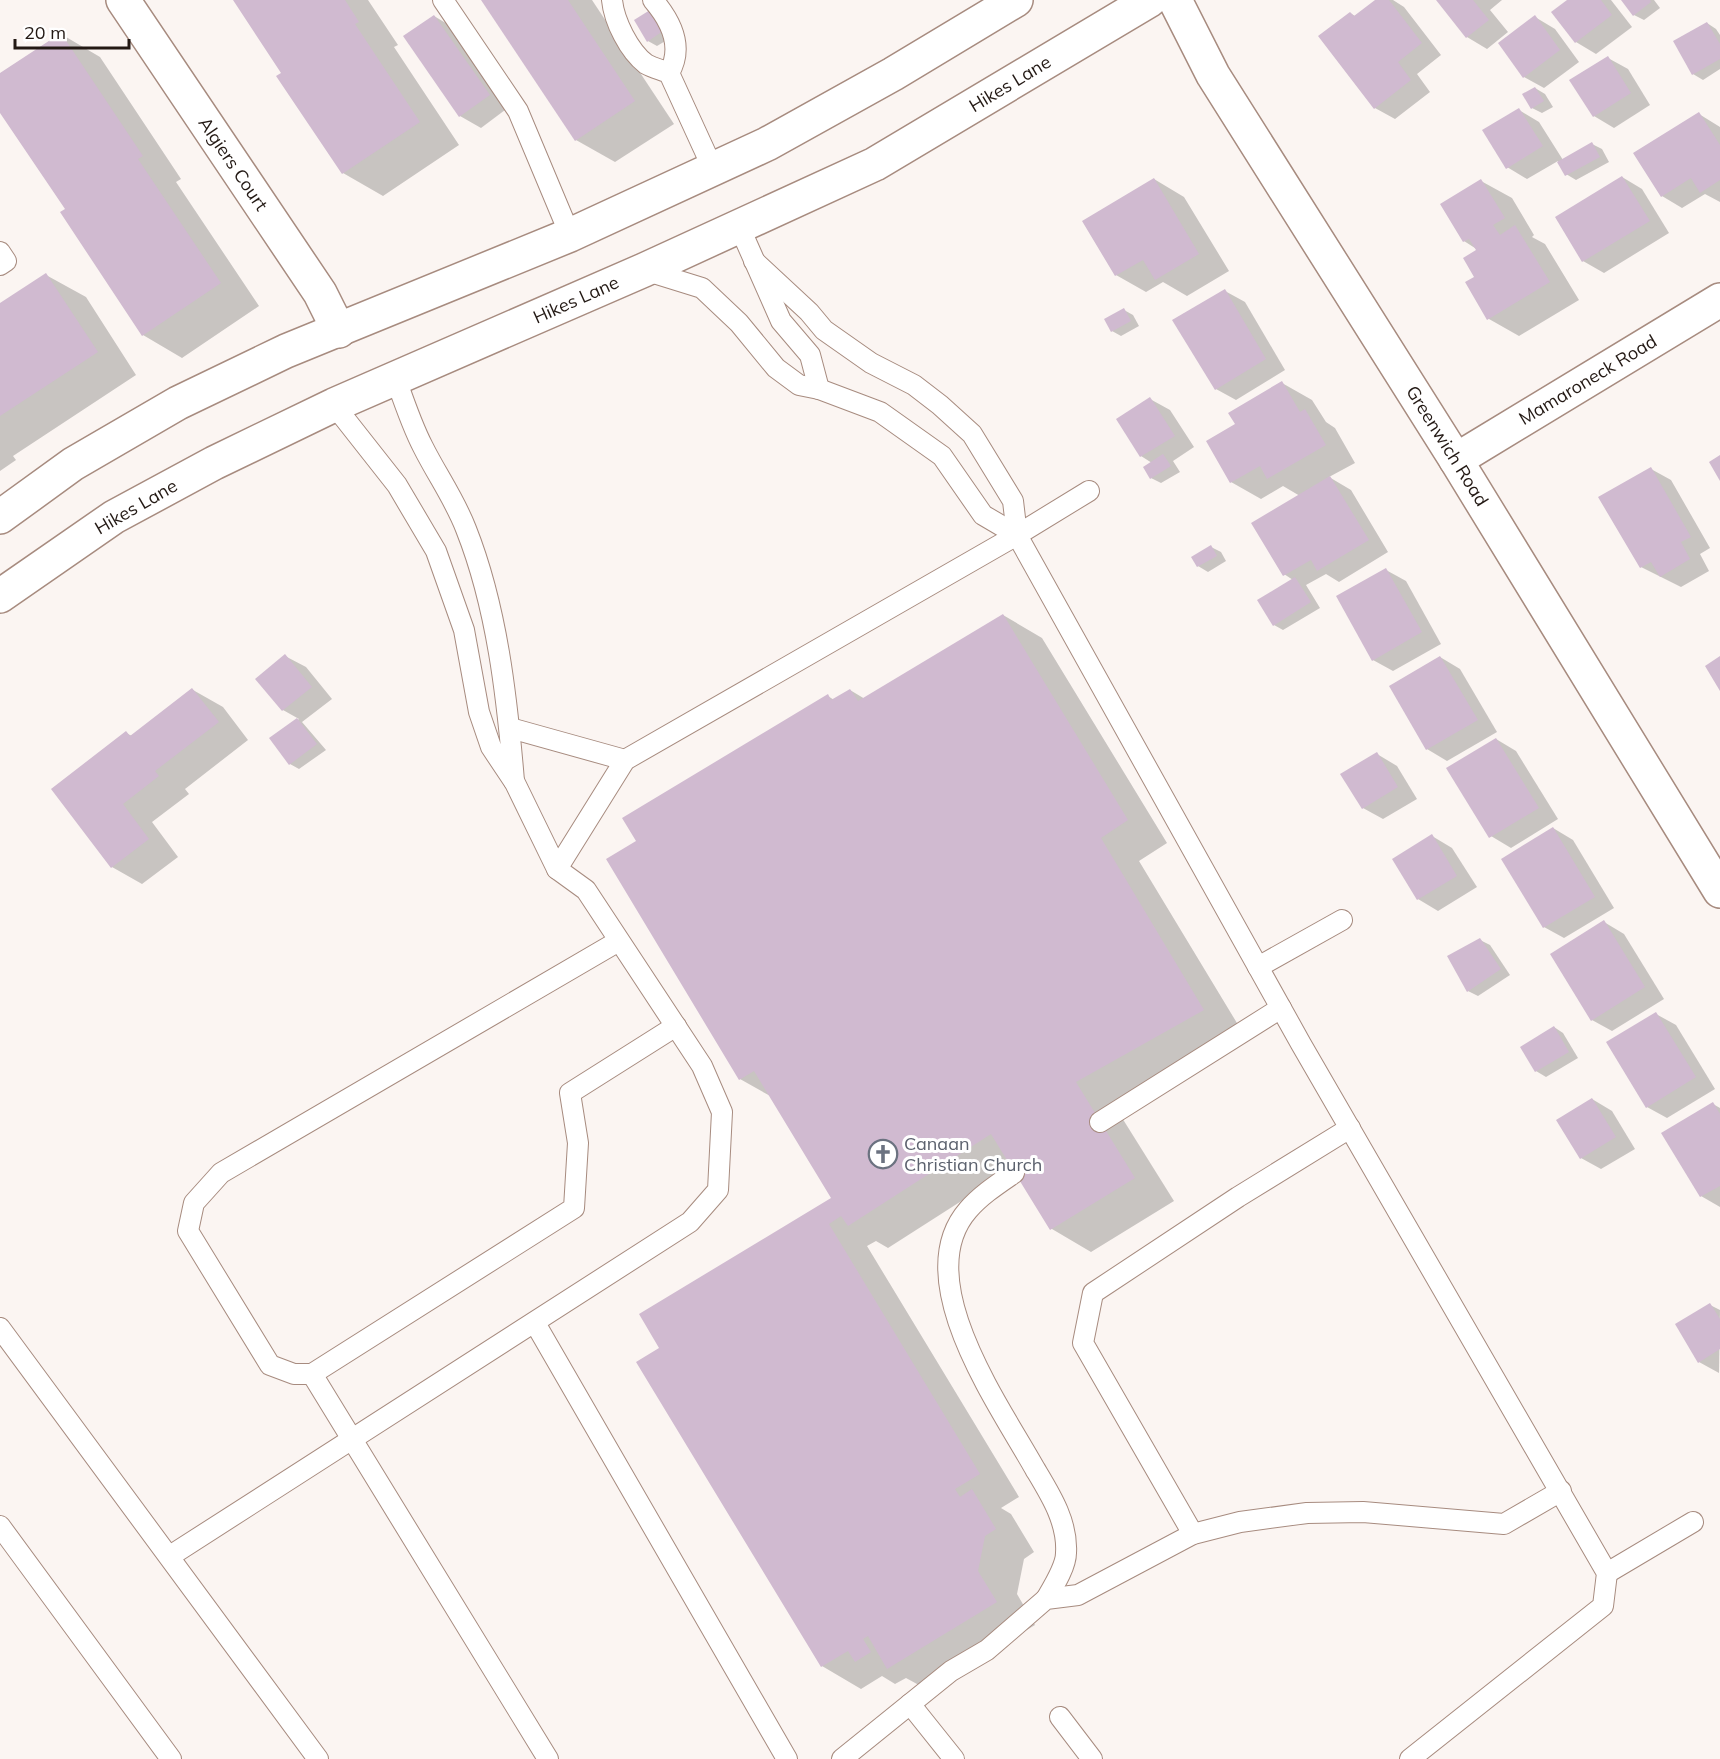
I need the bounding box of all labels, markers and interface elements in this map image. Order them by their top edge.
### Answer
scale bar [15,12,129,50]
text: 20 m [24,21,66,44]
street label: Hikes Lane [965,50,1055,117]
street label: Algiers Court [194,112,273,215]
street label: Hikes Lane [529,270,622,329]
street label: Mamaroneck Road [1515,329,1661,430]
street label: Greenwich Road [1401,381,1494,510]
street label: Hikes Lane [90,474,181,539]
place label: Canaan Christian Church [904,1132,1042,1176]
church icon: Canaan Christian Church [867,1138,899,1170]

